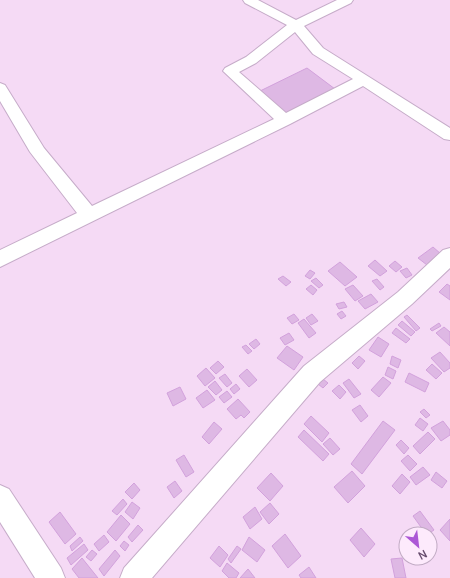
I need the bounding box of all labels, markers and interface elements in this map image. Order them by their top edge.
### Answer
north arrow [398,526,438,566]
text: N [416,547,430,564]

